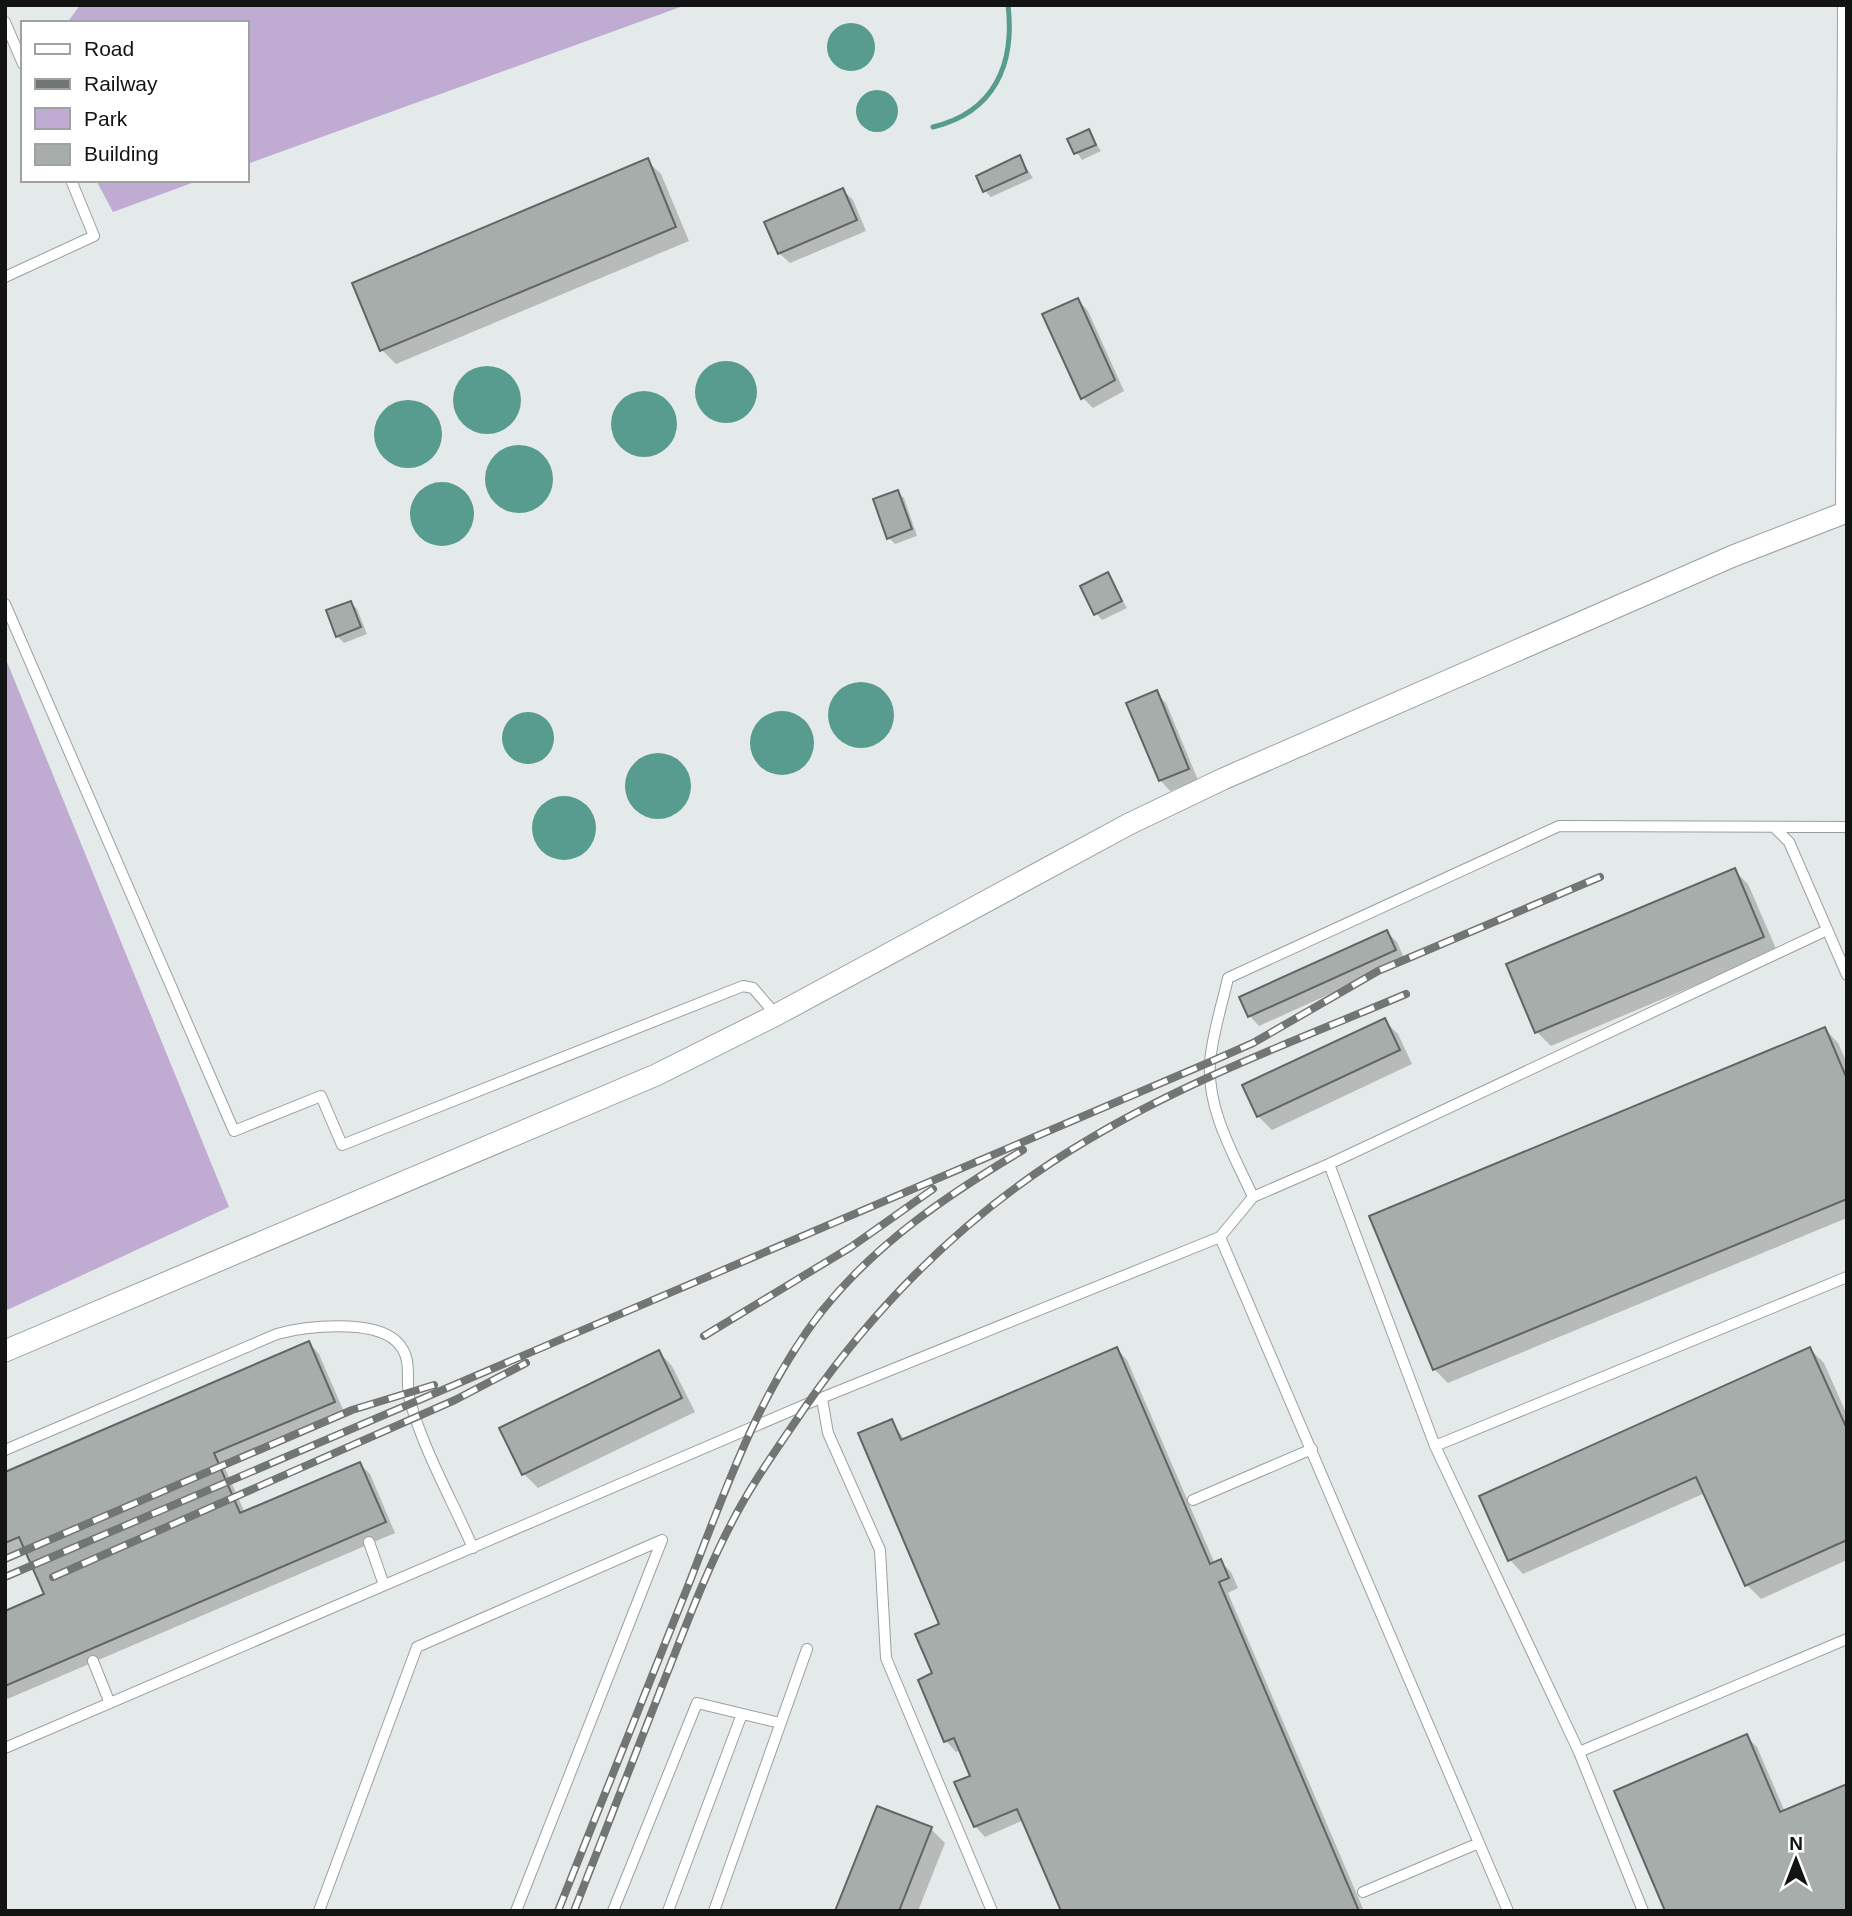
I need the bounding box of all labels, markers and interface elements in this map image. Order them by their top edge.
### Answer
legend [21,21,248,182]
text: Road [84,37,134,60]
text: Railway [84,72,158,95]
text: Park [84,107,128,130]
text: Building [84,142,159,165]
north arrow [1761,1825,1831,1895]
text: N [1789,1833,1803,1854]

